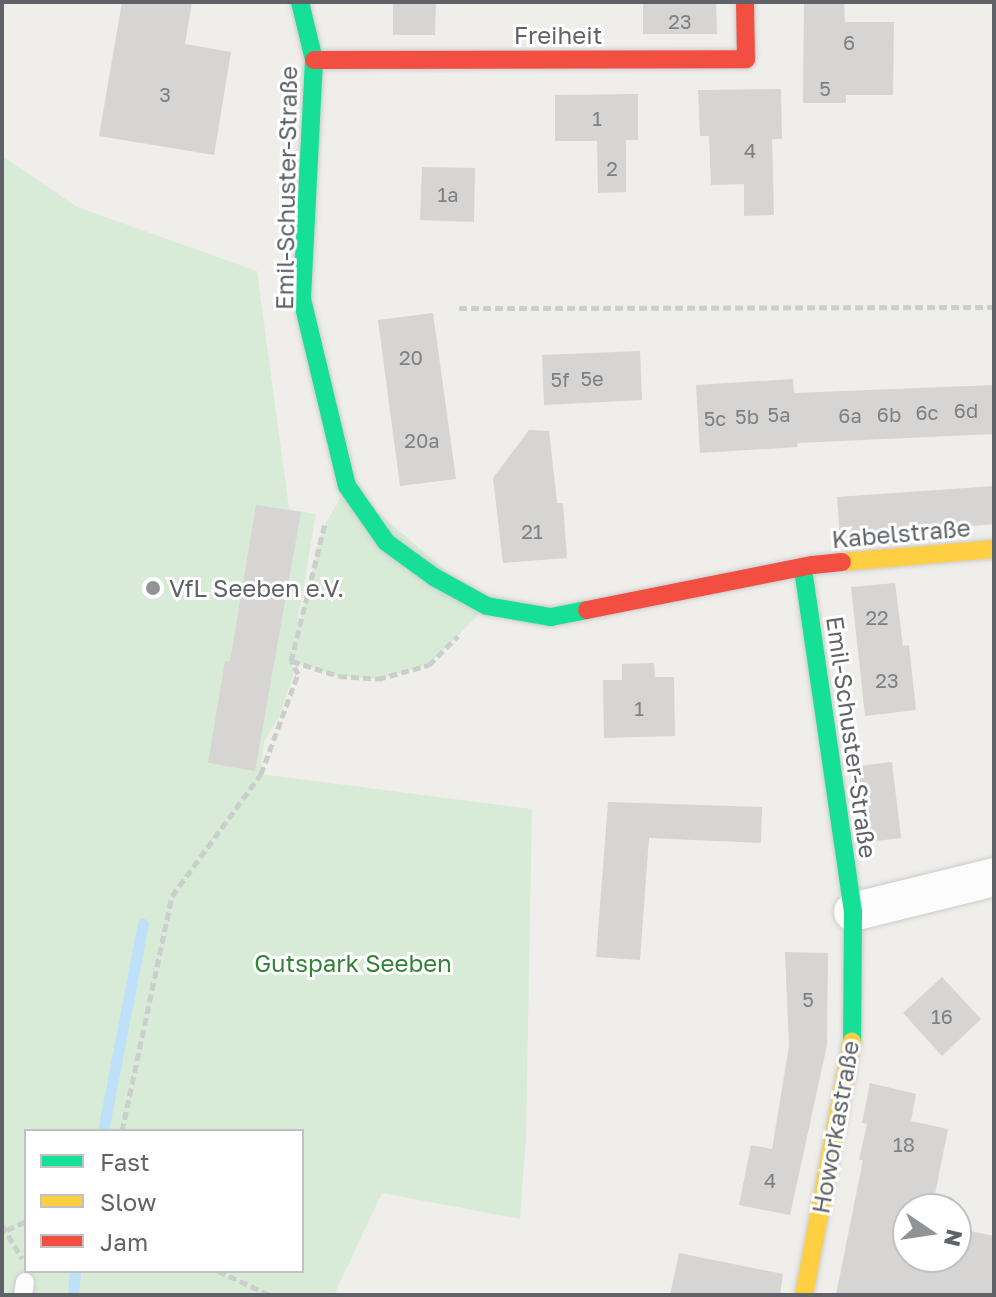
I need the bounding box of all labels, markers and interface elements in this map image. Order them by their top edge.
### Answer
house number: 23 [668,9,692,33]
street label: Freiheit [514,21,602,49]
house number: 6 [843,30,855,54]
street label: Emil-Schuster-Straße [269,66,303,310]
house number: 5 [819,76,831,100]
house number: 3 [159,82,171,106]
house number: 1 [592,106,602,130]
house number: 4 [744,138,756,162]
house number: 2 [606,156,618,180]
house number: 1a [438,182,458,206]
house number: 20 [399,345,423,369]
house number: 5e [580,366,604,390]
house number: 5f [551,367,569,391]
house number: 6d [954,398,978,422]
house number: 6c [916,400,938,424]
house number: 5a [768,402,790,426]
house number: 6b [877,402,901,426]
house number: 6a [838,403,862,427]
house number: 5b [735,404,759,428]
house number: 5c [704,406,726,430]
house number: 20a [404,428,440,452]
street label: Kabelstraße [830,513,972,553]
house number: 21 [521,519,543,543]
place label: VfL Seeben e.V. [169,574,344,602]
marker: VfL Seeben e.V. [144,579,162,597]
house number: 22 [865,605,889,629]
street label: Emil-Schuster-Straße [821,614,883,860]
house number: 23 [875,668,899,692]
house number: 1 [634,696,644,720]
park label: Gutspark Seeben [254,949,452,977]
house number: 5 [802,987,814,1011]
house number: 16 [931,1004,953,1028]
street label: Howorkastraße [806,1038,864,1216]
legend [24,1129,304,1273]
house number: 18 [893,1132,915,1156]
text: Fast [100,1147,150,1176]
house number: 4 [764,1168,776,1192]
text: Slow [100,1187,156,1216]
north arrow [892,1193,972,1273]
text: Jam [100,1227,148,1256]
text: N [939,1227,969,1249]

